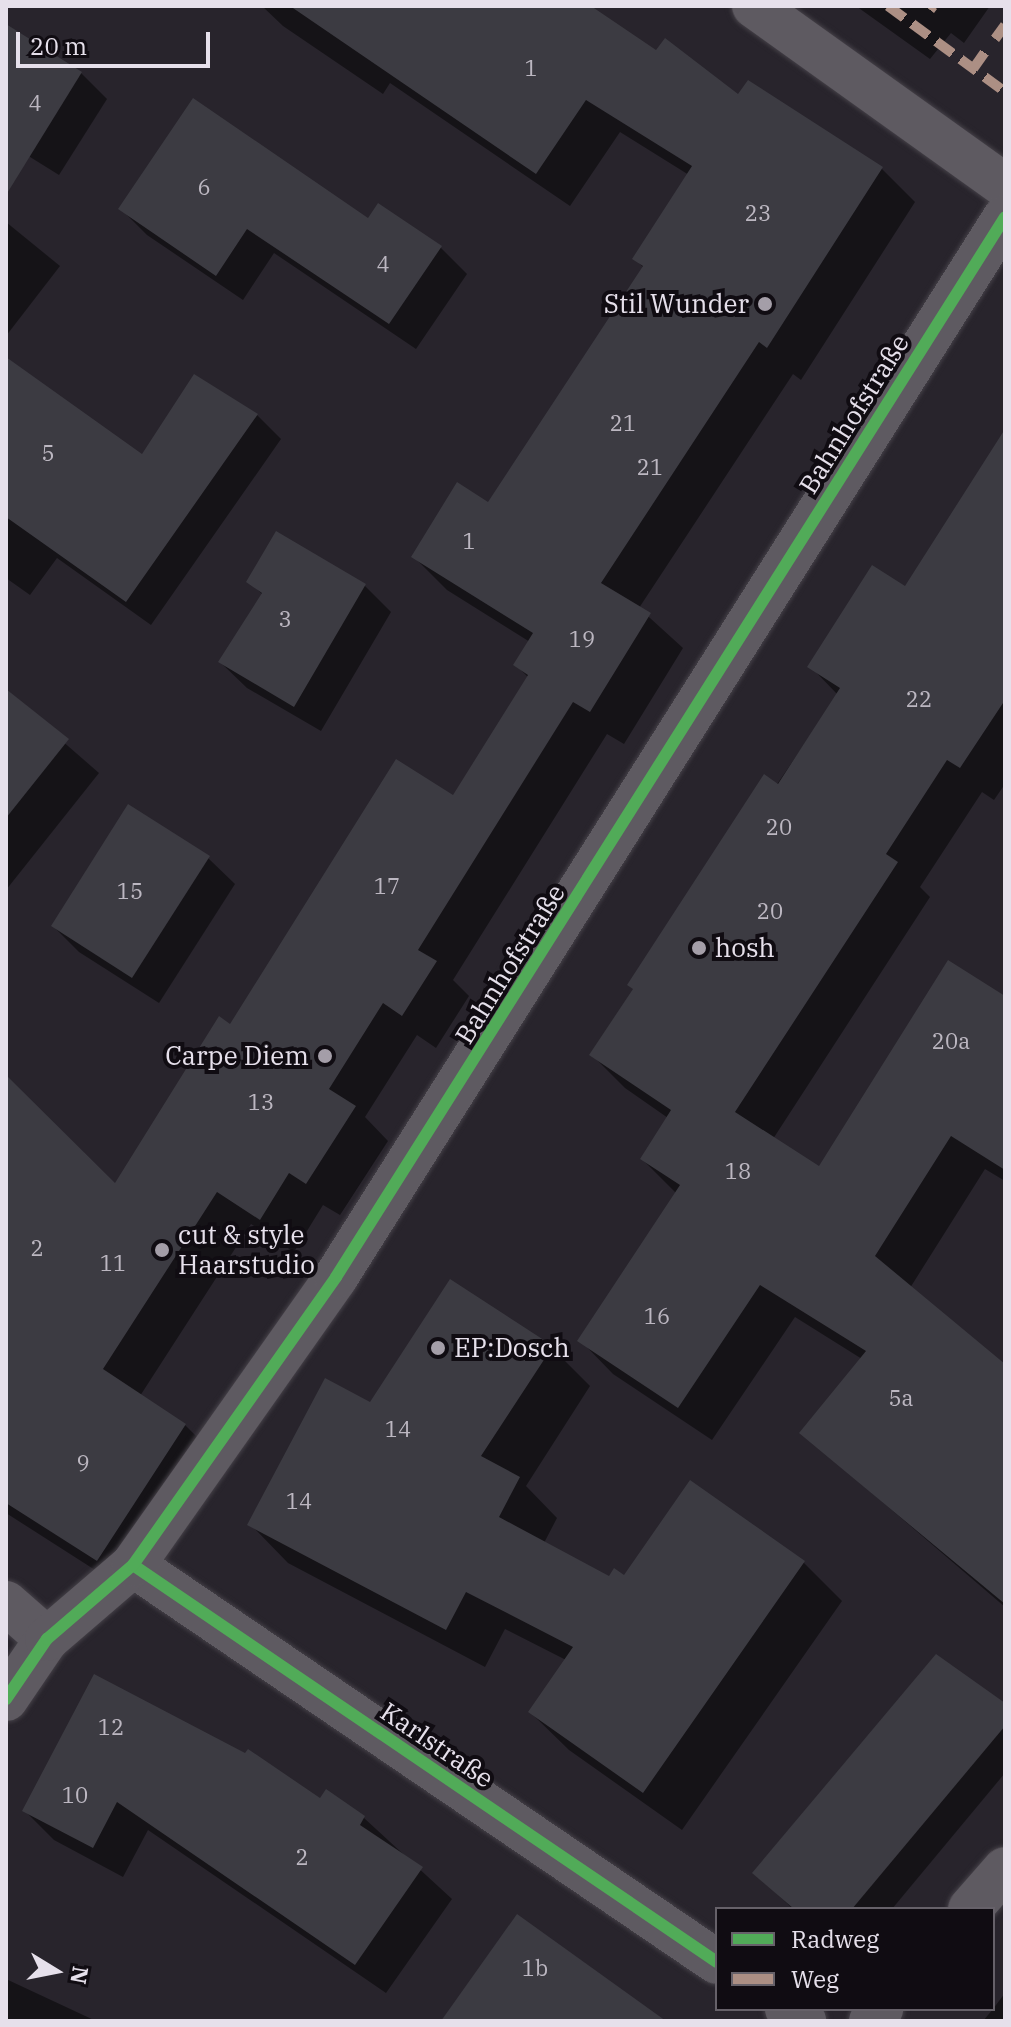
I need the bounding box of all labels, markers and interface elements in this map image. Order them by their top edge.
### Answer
scale bar [20,16,214,66]
text: 20 m [30,30,87,62]
house number: 1 [524,55,538,81]
house number: 4 [28,90,42,116]
house number: 6 [197,174,211,200]
house number: 23 [745,200,771,226]
house number: 4 [376,251,390,277]
place label: Stil Wunder [604,288,749,320]
marker: Stil Wunder [756,295,774,313]
street label: Bahnhofstraße [793,329,915,499]
house number: 21 [610,410,636,436]
house number: 5 [41,440,55,466]
house number: 21 [637,454,663,480]
house number: 1 [462,528,476,554]
house number: 3 [278,606,292,632]
house number: 19 [569,626,595,652]
house number: 22 [906,686,932,712]
house number: 20 [766,814,792,840]
house number: 17 [374,873,400,899]
house number: 15 [117,878,143,904]
street label: Bahnhofstraße [449,879,571,1049]
house number: 20 [757,898,783,924]
place label: hosh [715,932,775,964]
marker: hosh [690,939,708,957]
house number: 20a [932,1028,970,1054]
place label: Carpe Diem [165,1040,309,1072]
marker: Carpe Diem [316,1047,334,1065]
house number: 13 [248,1089,274,1115]
house number: 18 [725,1158,751,1184]
place label: cut & style Haarstudio [178,1219,315,1280]
house number: 2 [30,1235,44,1261]
marker: cut & style Haarstudio [153,1241,171,1259]
house number: 11 [100,1250,126,1276]
house number: 16 [644,1303,670,1329]
place label: EP:Dosch [454,1332,570,1364]
marker: EP:Dosch [429,1339,447,1357]
house number: 5a [888,1385,914,1411]
house number: 14 [385,1416,411,1442]
house number: 9 [76,1450,90,1476]
house number: 14 [286,1488,312,1514]
street label: Karlstraße [375,1696,499,1794]
house number: 12 [98,1714,124,1740]
house number: 10 [62,1782,88,1808]
house number: 2 [295,1844,309,1870]
legend [715,1907,995,2011]
text: Radweg [791,1923,879,1955]
north arrow [16,1931,96,2011]
house number: 1b [522,1955,548,1981]
text: Weg [791,1963,839,1995]
text: N [64,1964,96,1986]

